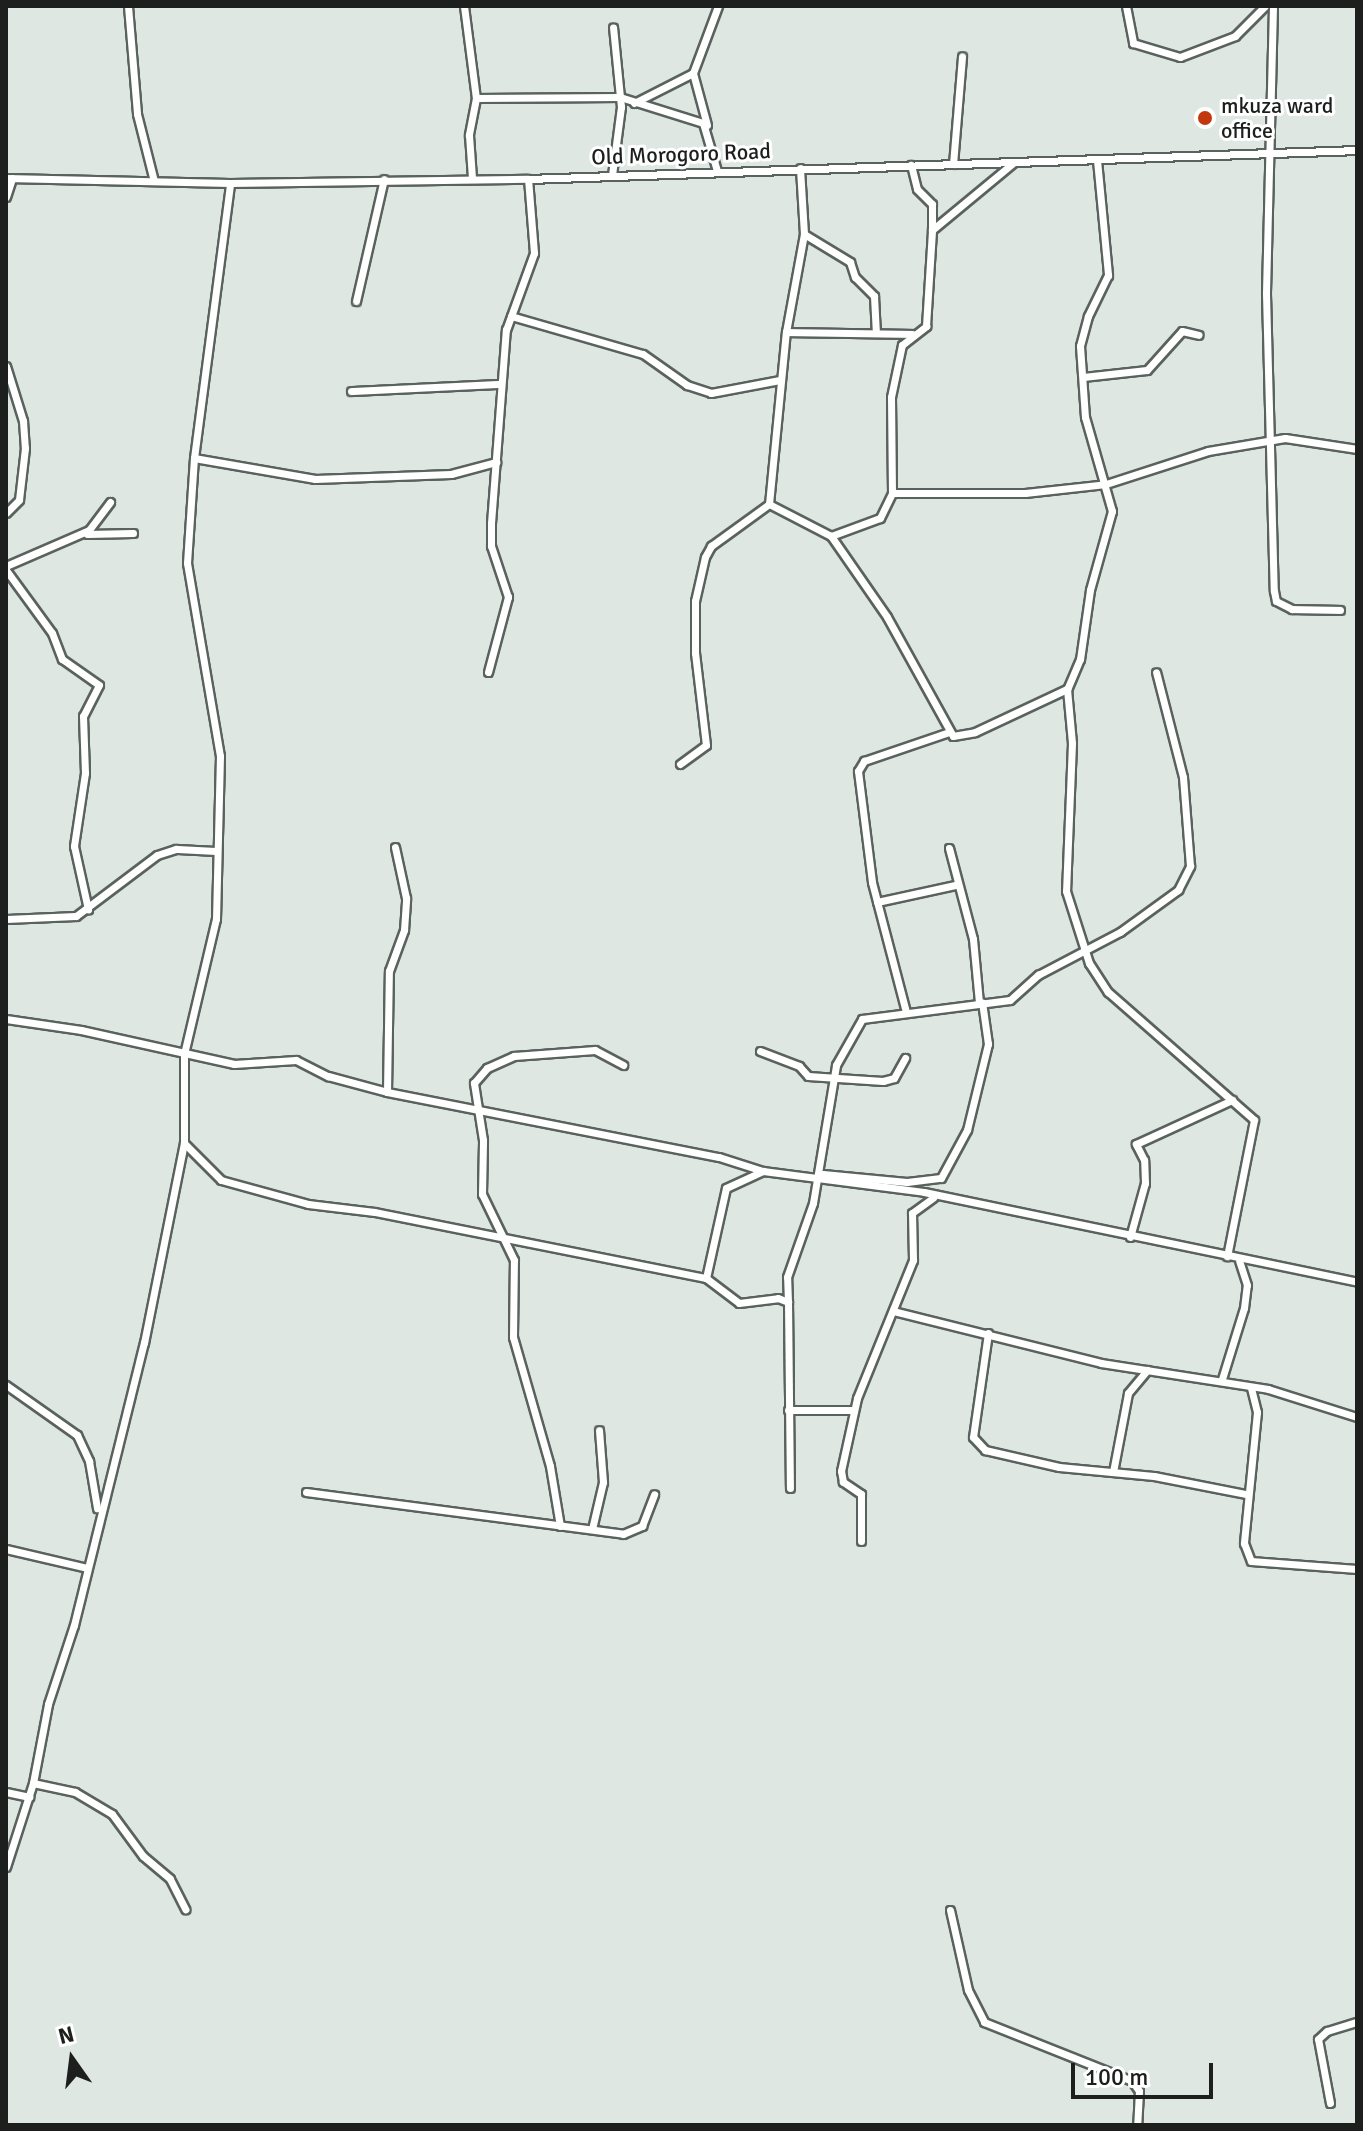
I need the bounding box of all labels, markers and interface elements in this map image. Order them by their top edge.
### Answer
place label: mkuza ward office [1221,92,1333,144]
marker: mkuza ward office [1196,109,1214,127]
street label: Old Morogoro Road [591,138,771,170]
north arrow [32,2019,112,2099]
text: N [55,2020,77,2050]
scale bar [1075,2047,1217,2097]
text: 100 m [1085,2062,1148,2092]

